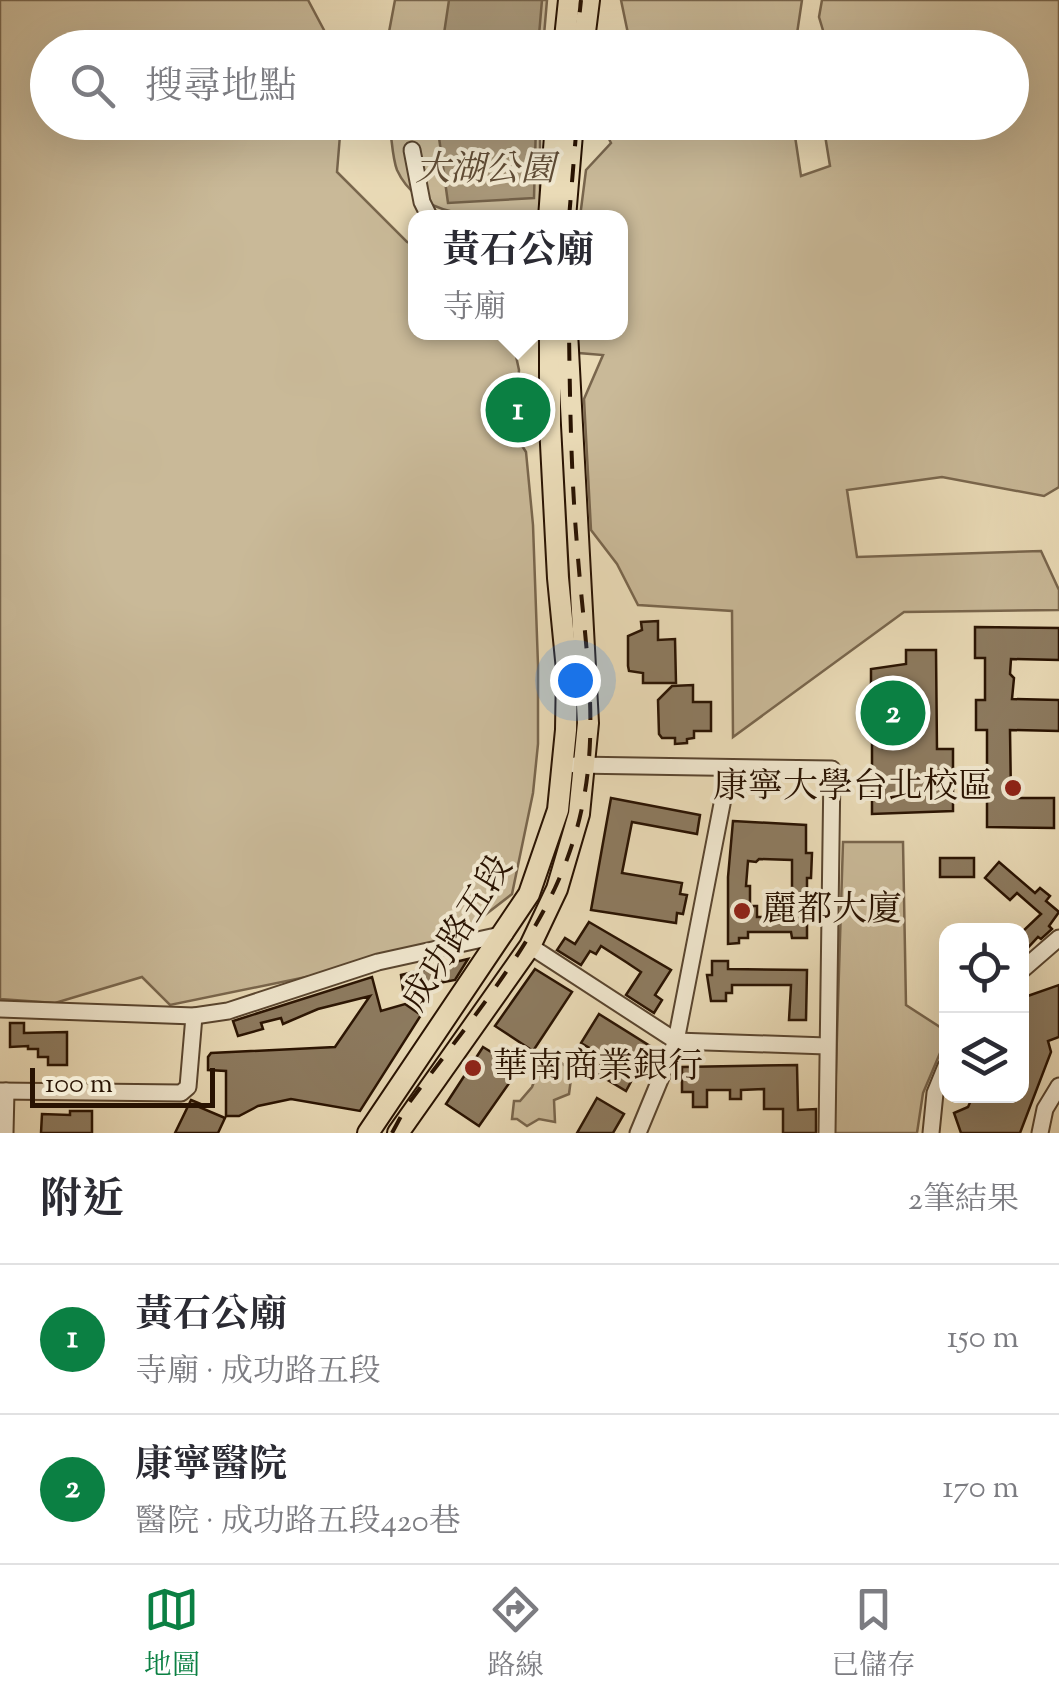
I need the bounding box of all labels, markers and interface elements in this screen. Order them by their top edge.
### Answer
search box [30,30,1029,140]
icon: search [65,58,120,113]
text: 搜尋地點 [145,62,297,116]
park label: 大湖公園 [415,146,560,197]
popup [408,210,628,340]
text: 黃石公廟 [442,226,594,280]
text: 寺廟 [442,286,506,332]
pin: 1 [486,372,550,448]
your location [550,655,601,706]
pin: 2 [860,676,926,750]
place label: 康寧大學台北校區 [713,763,993,814]
marker: 康寧大學台北校區 [1002,777,1024,799]
street label: 成功路五段 [391,846,527,1022]
place label: 麗都大廈 [762,886,902,937]
marker: 麗都大廈 [731,900,753,922]
map controls [939,923,1029,1103]
button: locate [939,923,1029,1013]
button: layers [939,1013,1029,1103]
place label: 華南商業銀行 [493,1043,703,1094]
marker: 華南商業銀行 [462,1057,484,1079]
scale bar [30,1063,215,1108]
text: 100 m [45,1065,113,1105]
text: 附近 [40,1172,124,1232]
text: 2筆結果 [908,1178,1019,1224]
text: 黃石公廟 [135,1290,287,1344]
text: 1 [67,1316,78,1362]
text: 150 m [947,1316,1019,1362]
text: 寺廟 · 成功路五段 [135,1350,381,1396]
text: 康寧醫院 [135,1440,287,1494]
text: 2 [65,1466,80,1512]
text: 170 m [942,1466,1019,1512]
text: 醫院 · 成功路五段420巷 [135,1500,461,1546]
tab: 地圖 [144,1582,200,1687]
tab: 路線 [487,1582,543,1687]
tab: 已儲存 [831,1582,915,1687]

